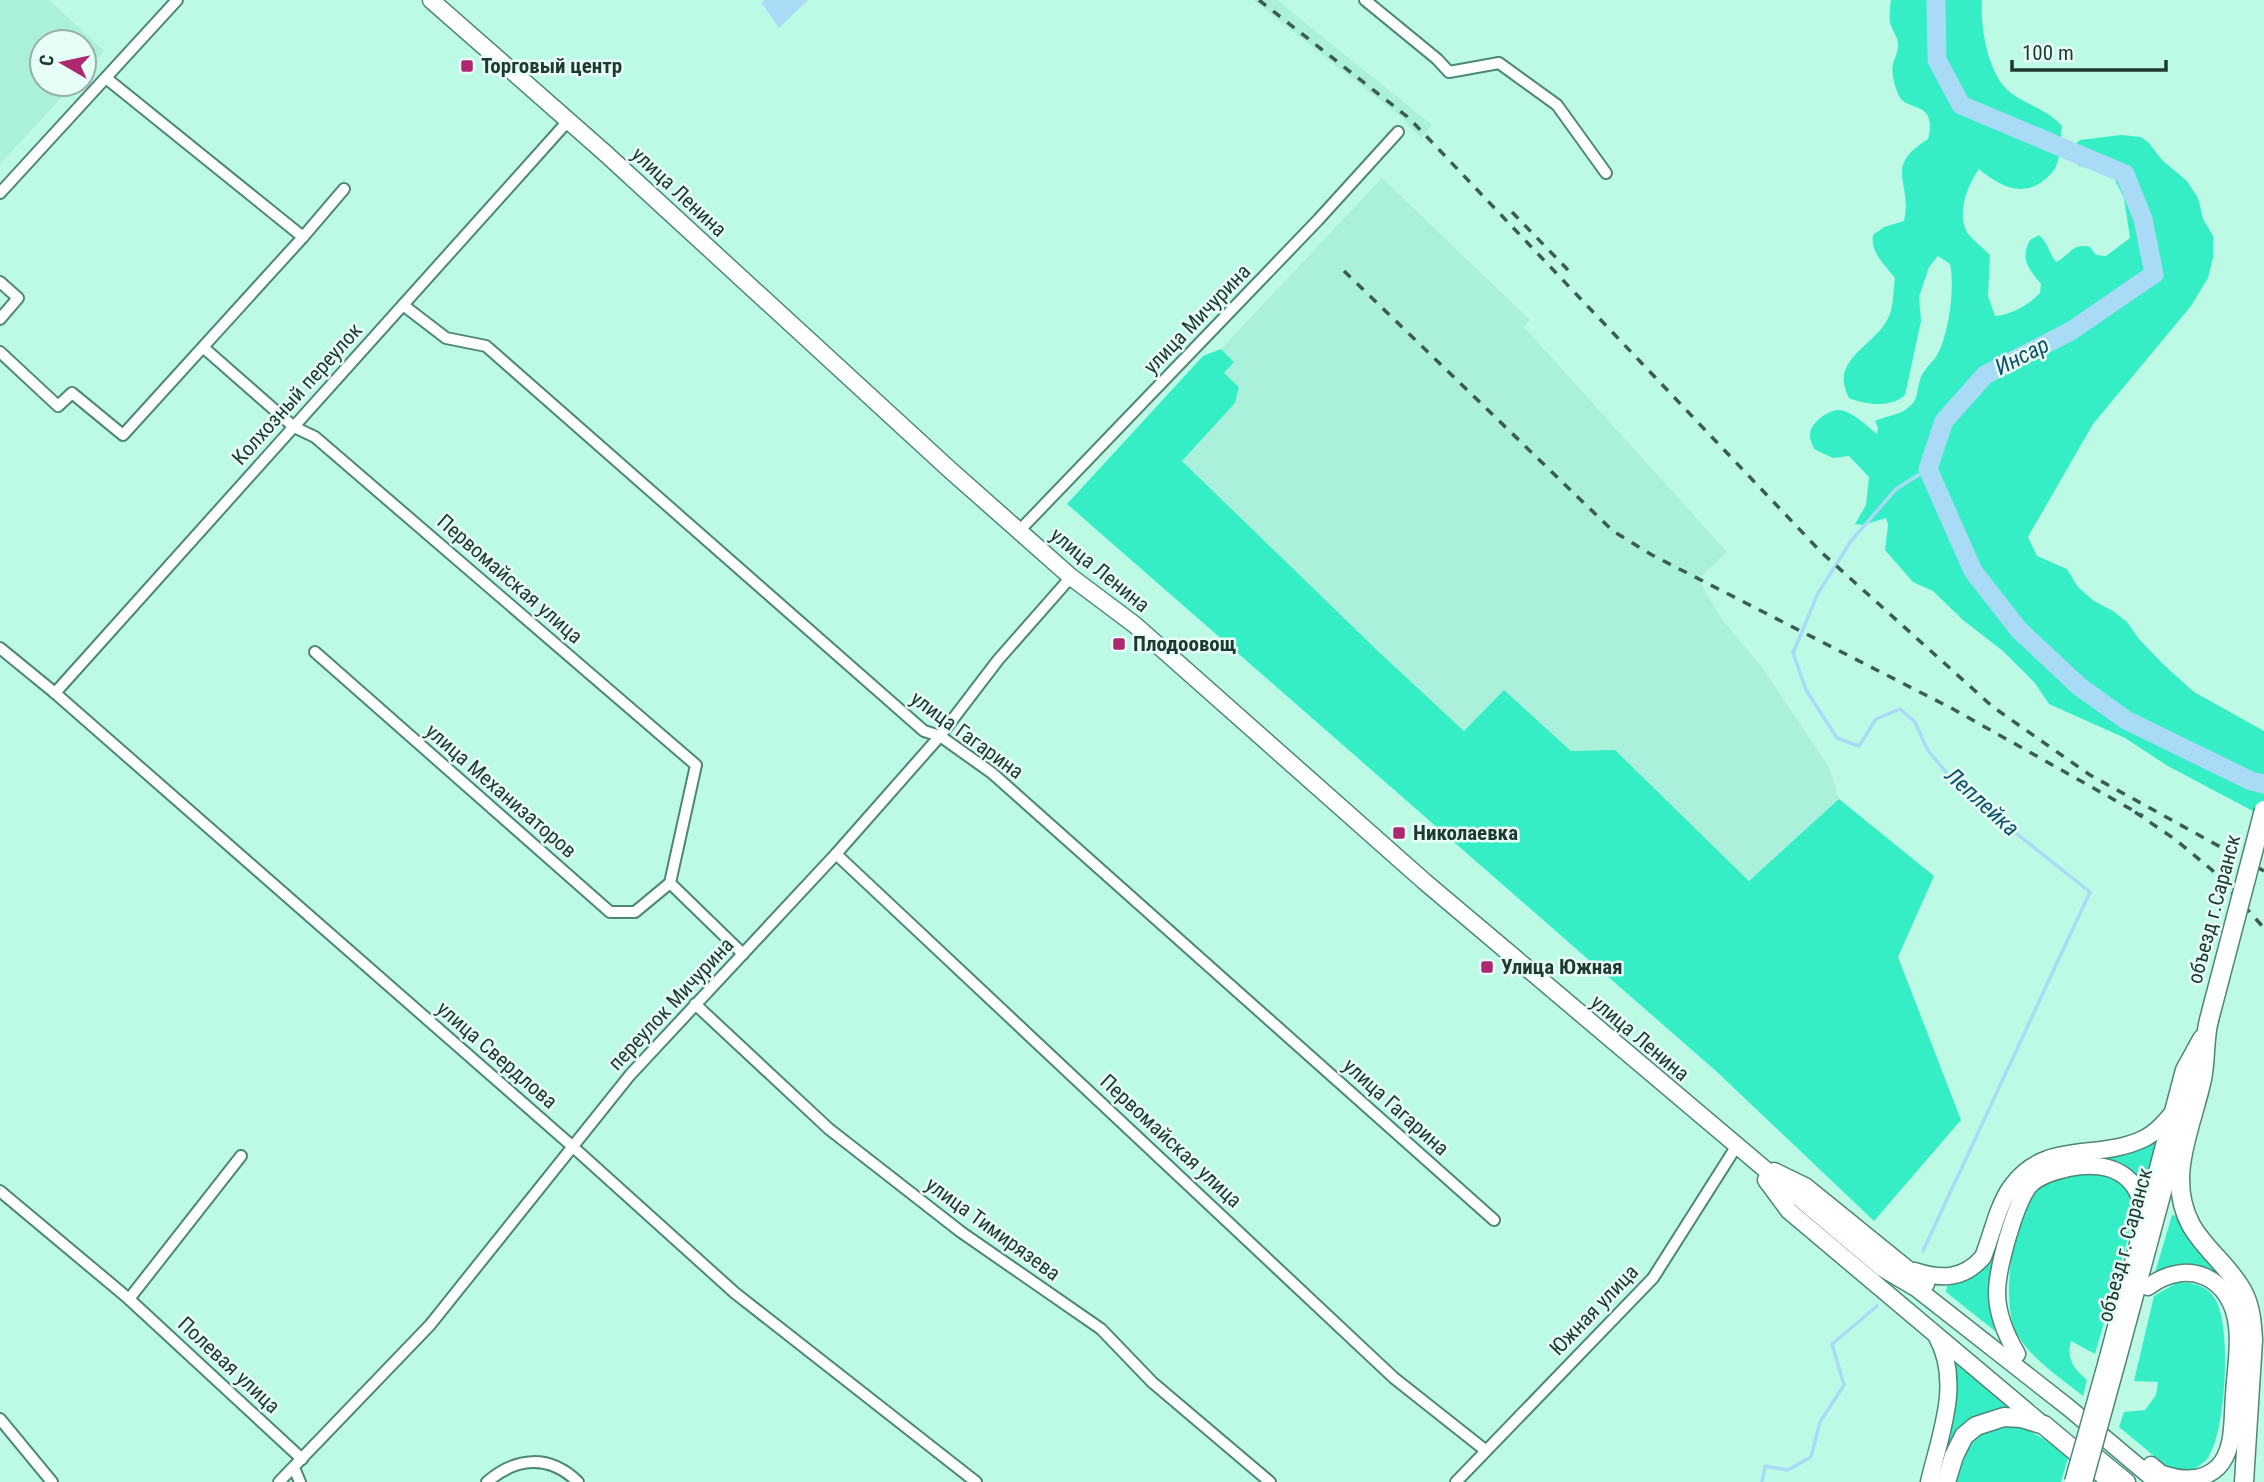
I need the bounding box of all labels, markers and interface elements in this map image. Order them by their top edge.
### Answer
north arrow [28,28,98,98]
scale bar [2012,28,2166,72]
text: 100 m [2022,41,2074,65]
text: С [34,53,59,68]
place label: Торговый центр [481,54,622,78]
marker: Торговый центр [459,58,475,74]
street label: улица Ленина [627,142,731,242]
street label: улица Мичурина [1139,259,1255,379]
street label: Колхозный переулок [227,318,367,470]
water label: Инсар [1990,331,2054,381]
street label: Первомайская улица [433,509,587,649]
street label: улица Ленина [1046,523,1154,617]
place label: Плодоовощ [1133,632,1237,656]
marker: Плодоовощ [1111,636,1127,652]
street label: улица Гагарина [906,686,1028,784]
street label: улица Механизаторов [421,719,581,863]
water label: Леплейка [1939,761,2025,842]
place label: Николаевка [1413,821,1518,845]
marker: Николаевка [1391,825,1407,841]
street label: объезд г.Саранск [2183,832,2245,986]
street label: переулок Мичурина [603,933,739,1075]
place label: Улица Южная [1501,955,1623,979]
marker: Улица Южная [1479,959,1495,975]
street label: улица Ленина [1586,990,1694,1086]
street label: улица Свердлова [432,996,562,1114]
street label: улица Гагарина [1338,1053,1454,1161]
street label: Первомайская улица [1095,1069,1247,1213]
street label: объезд г. Саранск [2093,1165,2157,1325]
street label: улица Тимирязева [921,1172,1065,1286]
street label: Южная улица [1545,1260,1643,1360]
street label: Полевая улица [173,1312,285,1418]

